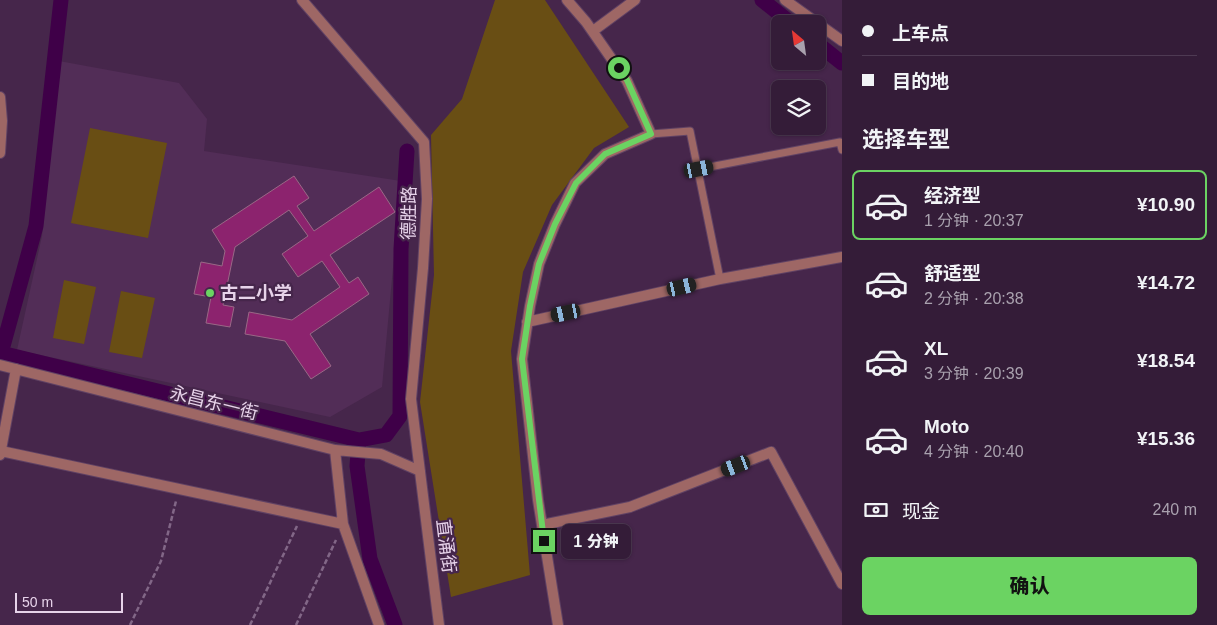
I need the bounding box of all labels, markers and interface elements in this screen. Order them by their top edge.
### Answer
north arrow [771,15,826,70]
map controls [771,15,826,135]
text: 上车点 [892,23,949,44]
route start [608,57,630,79]
text: 目的地 [892,71,949,92]
button: layers [771,80,826,135]
text: 选择车型 [862,127,950,152]
car [682,159,715,179]
icon: car [864,183,909,228]
text: 经济型 [924,185,981,206]
street label: 德胜路 [399,186,419,240]
text: ¥10.90 [1137,194,1195,215]
text: 1 分钟 · 20:37 [924,212,1024,229]
icon: car [864,261,909,306]
text: 舒适型 [924,263,981,284]
text: ¥14.72 [1137,272,1195,293]
car [665,276,698,298]
place label: 古二小学 [220,283,292,303]
marker: 古二小学 [204,287,216,299]
text: 2 分钟 · 20:38 [924,290,1024,307]
car [549,303,582,323]
text: XL [924,338,948,359]
icon: car [864,339,909,384]
text: ¥18.54 [1137,350,1195,371]
text: 3 分钟 · 20:39 [924,365,1024,382]
street label: 永昌东一街 [168,382,260,424]
text: Moto [924,416,969,437]
icon: car [864,417,909,462]
text: ¥15.36 [1137,428,1195,449]
text: 4 分钟 · 20:40 [924,443,1024,460]
car [719,454,752,478]
icon: cash [862,496,890,524]
text: 现金 [902,501,940,522]
text: 240 m [1153,501,1197,518]
street label: 直涌街 [433,518,459,574]
callout: 1 分钟 [562,524,632,558]
route end [533,530,555,552]
text: 1 分钟 [573,533,619,550]
button: 确认 [862,557,1197,615]
scale bar [15,590,122,613]
text: 50 m [22,594,53,610]

